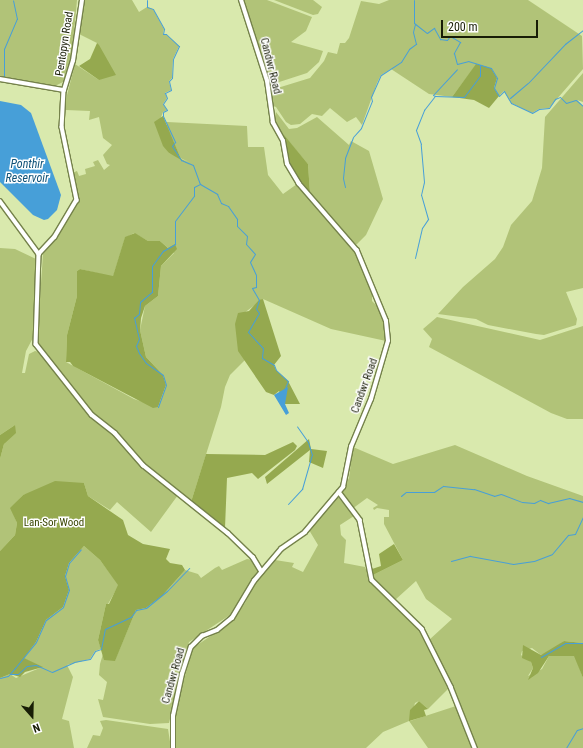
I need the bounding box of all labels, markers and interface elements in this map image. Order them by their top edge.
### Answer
street label: Pentopyn Road [53,11,77,77]
scale bar [443,12,540,38]
text: 200 m [448,20,478,34]
street label: Candwr Road [257,37,283,95]
water label: Ponthir Reservoir [6,158,48,186]
street label: Candwr Road [349,357,381,415]
park label: Lan-Sor Wood [24,516,84,530]
street label: Candwr Road [160,647,188,705]
north arrow [12,696,52,736]
text: N [31,720,42,735]

